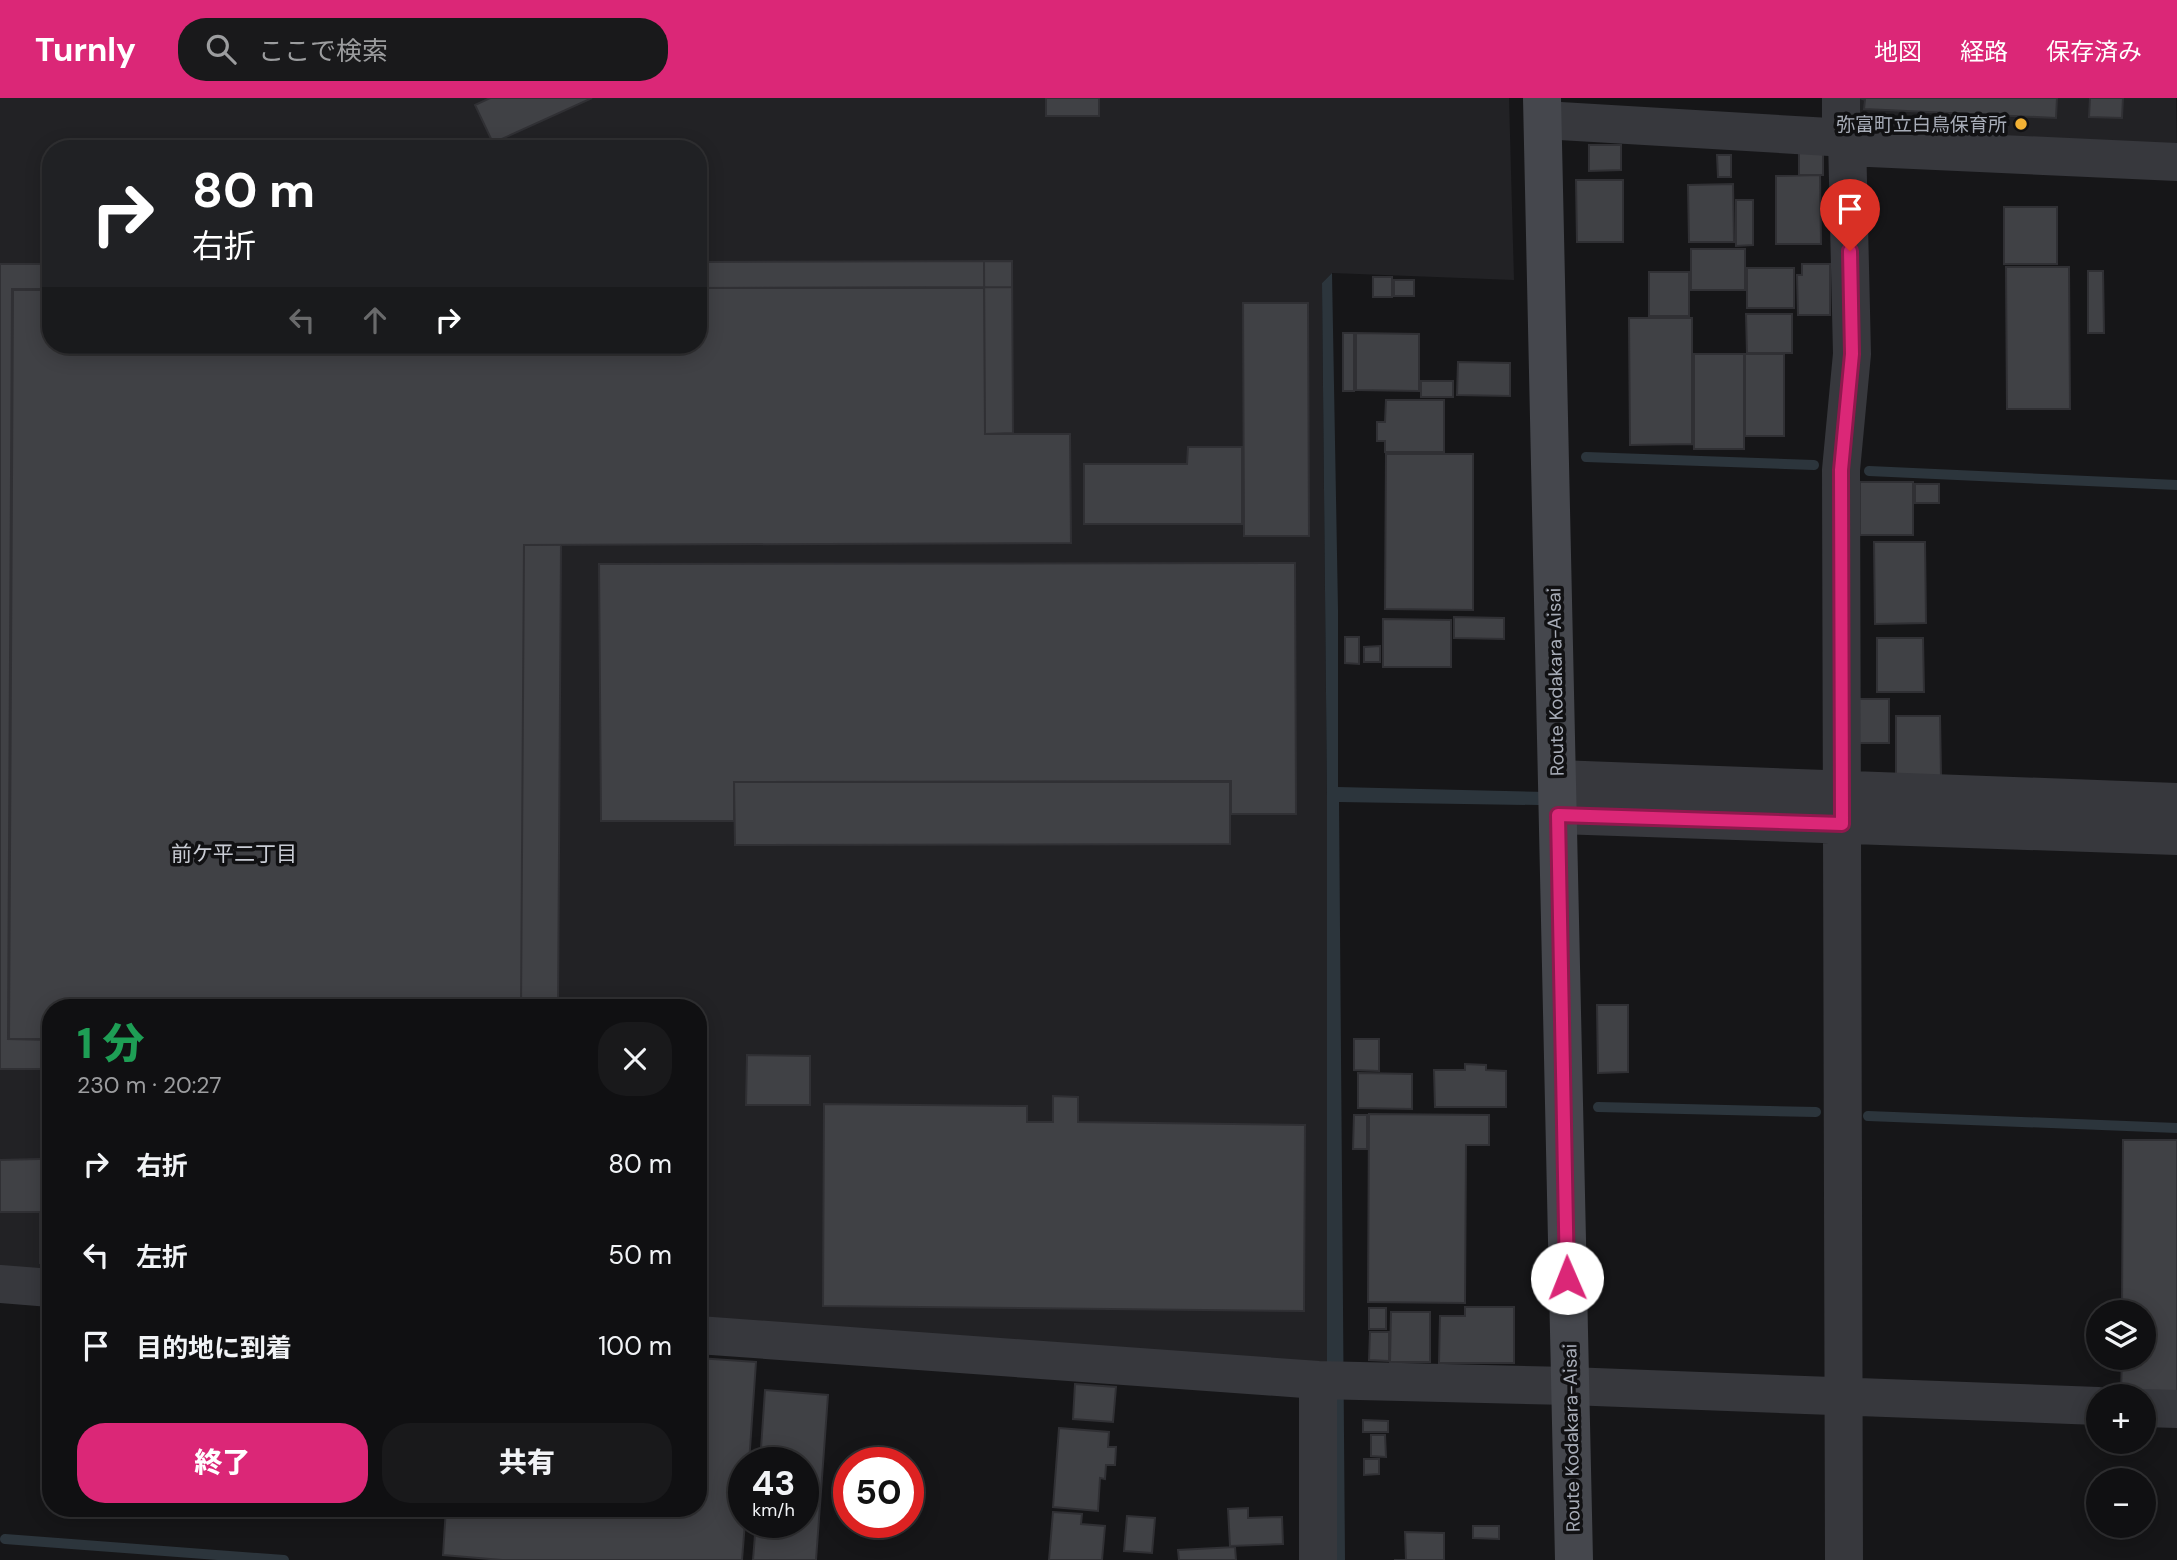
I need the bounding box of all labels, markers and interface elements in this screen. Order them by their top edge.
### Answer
search box [178,18,668,81]
text: Turnly [35,28,136,71]
icon: search [202,30,240,68]
text: ここで検索 [258,34,388,68]
text: 地図 [1874,36,1922,67]
text: 経路 [1960,36,2008,67]
text: 保存済み [2046,36,2142,67]
place label: 弥富町立白鳥保育所 [1836,112,2007,137]
marker: 弥富町立白鳥保育所 [2013,116,2029,132]
text: 80 m [192,158,315,222]
icon: right [77,168,168,259]
pin [1820,179,1880,251]
icon: arrive [1831,190,1869,228]
text: 右折 [192,225,256,267]
icon: left [283,301,321,339]
icon: ahead [356,301,394,339]
icon: right [429,301,467,339]
street label: Route Kodakara-Aisai [1541,588,1570,776]
district label: 前ケ平二丁目 [171,840,297,868]
text: 1 分 [77,1016,144,1071]
button: close [598,1022,672,1096]
text: 230 m · 20:27 [77,1070,222,1100]
icon: right [77,1145,115,1183]
text: 80 m [608,1147,672,1181]
text: 右折 [136,1149,188,1183]
icon: left [77,1236,115,1274]
text: 50 m [608,1238,672,1272]
text: 左折 [136,1240,188,1274]
position arrow [1530,1241,1604,1315]
map controls [2086,1300,2156,1538]
button: layers [2086,1300,2156,1370]
icon: arrive [77,1327,115,1365]
text: 100 m [598,1329,672,1363]
text: 目的地に到着 [136,1331,292,1365]
street label: Route Kodakara-Aisai [1557,1344,1586,1532]
button: + [2086,1384,2156,1454]
button: 終了 [77,1423,368,1503]
button: 共有 [382,1423,672,1503]
speed limit sign: 50 [833,1447,924,1538]
text: 43 [752,1460,795,1506]
button: − [2086,1468,2156,1538]
text: km/h [752,1498,795,1522]

